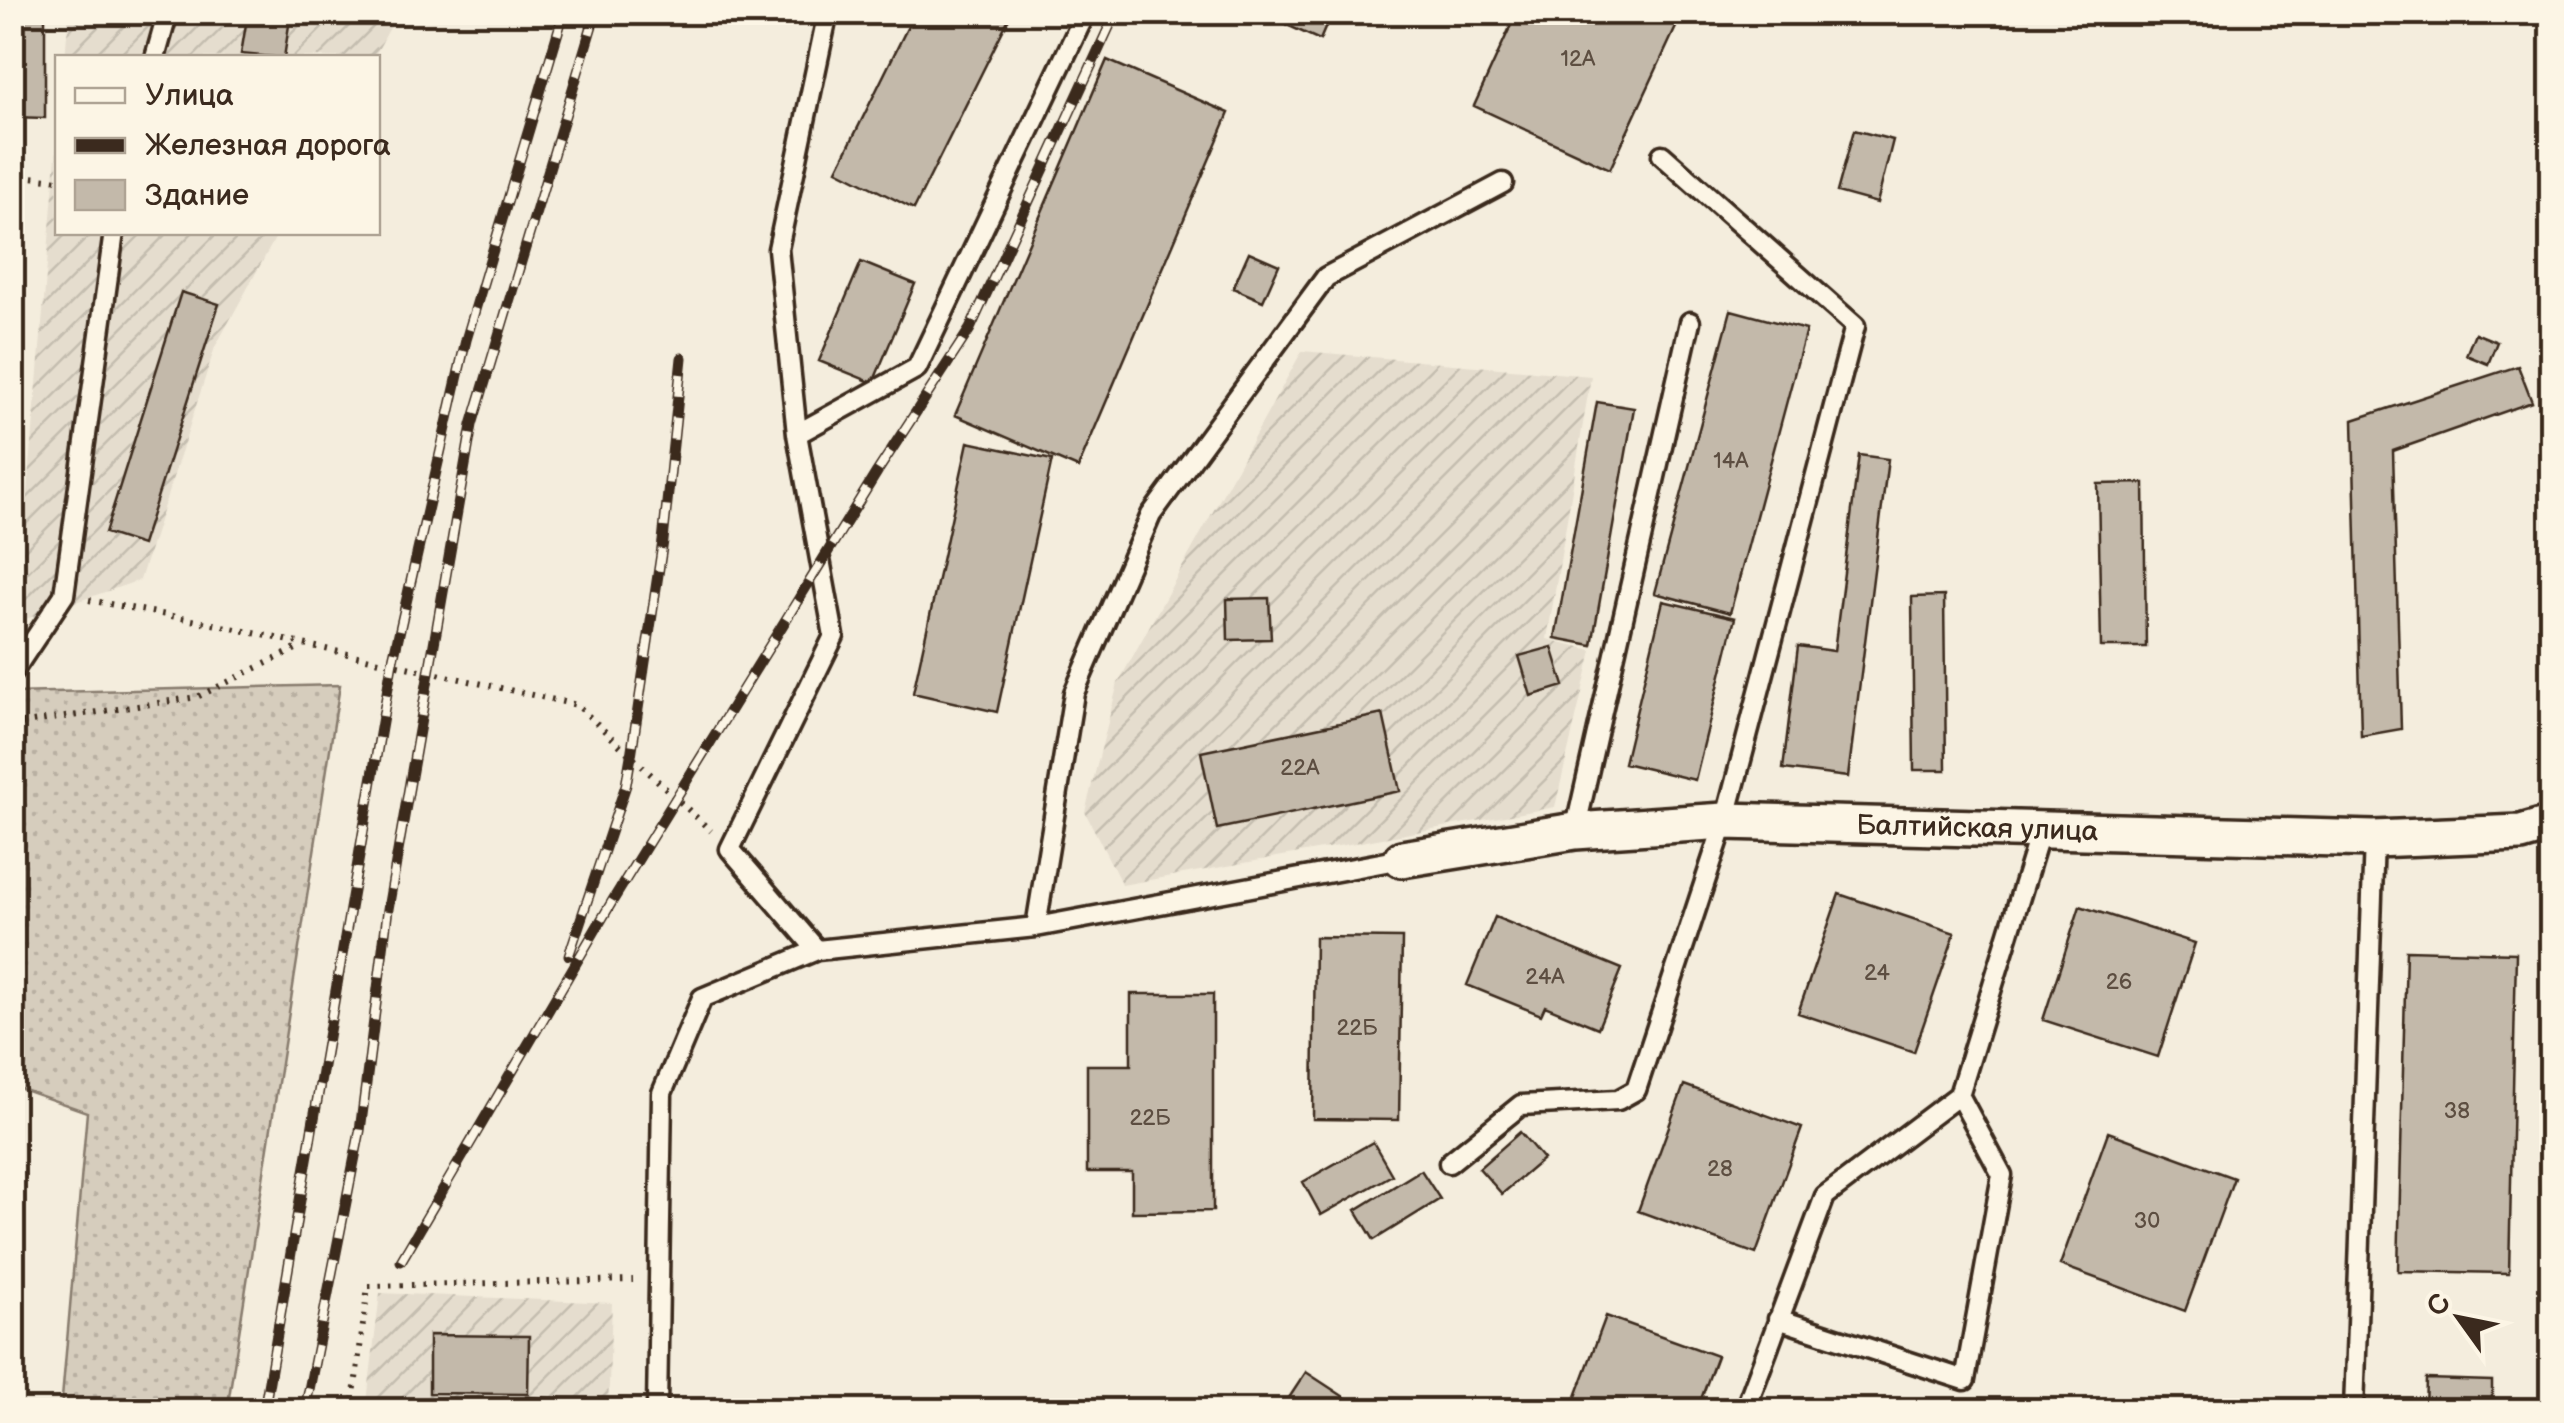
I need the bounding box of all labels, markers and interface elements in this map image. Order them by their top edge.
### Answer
house number: 12А [1561,46,1596,73]
legend [55,55,380,235]
text: Улица [145,78,234,114]
text: Железная дорога [145,128,391,164]
text: Здание [145,178,249,214]
house number: 14А [1713,448,1749,475]
house number: 22А [1280,755,1320,782]
street label: Балтийская улица [1856,808,2099,848]
house number: 24 [1864,960,1891,987]
house number: 24А [1525,964,1565,991]
house number: 26 [2106,969,2132,996]
house number: 22Б [1336,1015,1378,1042]
house number: 38 [2444,1098,2470,1125]
house number: 22Б [1129,1105,1171,1132]
house number: 28 [1707,1156,1733,1183]
house number: 30 [2134,1208,2160,1235]
north arrow [2409,1268,2509,1368]
text: С [2420,1288,2459,1322]

